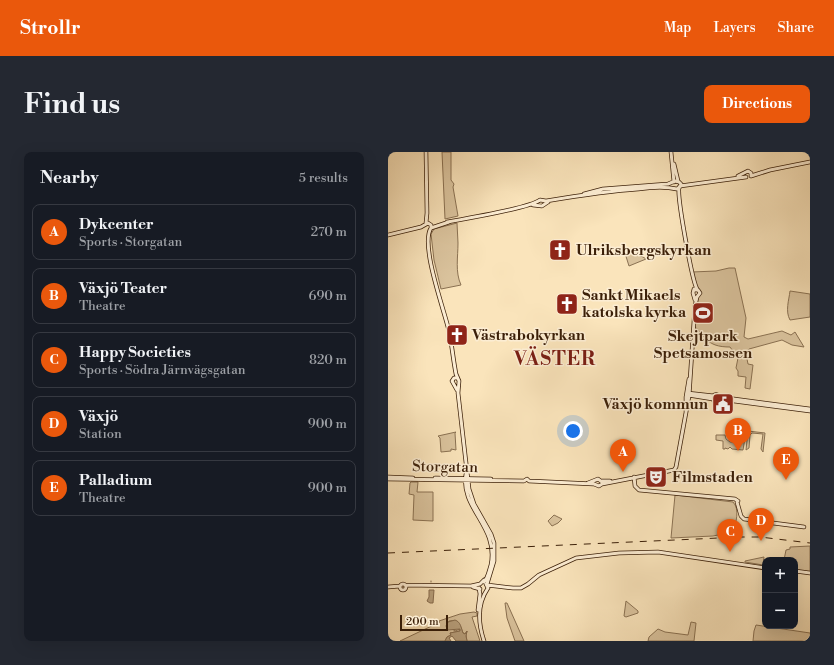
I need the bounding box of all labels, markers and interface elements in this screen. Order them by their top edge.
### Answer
text: Strollr [20,16,81,40]
text: Map [664,19,691,37]
text: Layers [713,19,756,37]
text: Share [778,19,814,37]
button: Directions [704,85,810,123]
text: Find us [24,87,120,122]
text: Nearby [40,167,99,189]
text: 5 results [299,170,348,186]
text: Dykcenter [79,215,154,234]
text: A [49,224,59,240]
text: 270 m [311,224,347,240]
text: Sports · Storgatan [79,234,182,250]
church icon: Ulriksbergskyrkan [547,237,573,263]
place label: Ulriksbergskyrkan [576,241,712,260]
text: Växjö Teater [79,279,167,298]
place label: Sankt Mikaels katolska kyrka [582,286,687,322]
text: B [49,288,59,304]
text: 690 m [309,288,347,304]
church icon: Sankt Mikaels katolska kyrka [554,291,580,317]
text: Theatre [79,298,125,314]
sports icon: Skejtpark Spetsamossen [690,300,716,326]
church icon: Västrabokyrkan [444,322,470,348]
place label: Västrabokyrkan [471,326,586,345]
place label: Skejtpark Spetsamossen [654,327,753,363]
text: Happy Societies [79,343,191,362]
district label: VÄSTER [513,346,596,371]
text: C [49,352,59,368]
text: 820 m [309,352,347,368]
text: Sports · Södra Järnvägsgatan [79,362,245,378]
public building icon: Växjö kommun [710,391,736,417]
place label: Växjö kommun [602,395,709,414]
text: Växjö [79,407,118,426]
text: D [49,416,59,432]
text: 900 m [308,416,347,432]
pin: B [725,418,751,451]
your location [563,421,583,441]
text: Station [79,426,122,442]
pin: A [610,439,636,472]
pin: E [773,447,799,480]
street label: Storgatan [412,457,478,477]
theatre icon: Filmstaden [643,464,669,490]
place label: Filmstaden [672,468,753,487]
text: Palladium [79,471,152,490]
text: E [49,480,59,496]
text: 900 m [308,480,347,496]
text: Theatre [79,490,125,506]
pin: D [748,508,774,541]
pin: C [717,519,743,552]
map controls [762,557,798,629]
button: + [762,557,798,593]
button: − [762,593,798,629]
scale bar [400,613,448,632]
text: 200 m [406,615,439,629]

